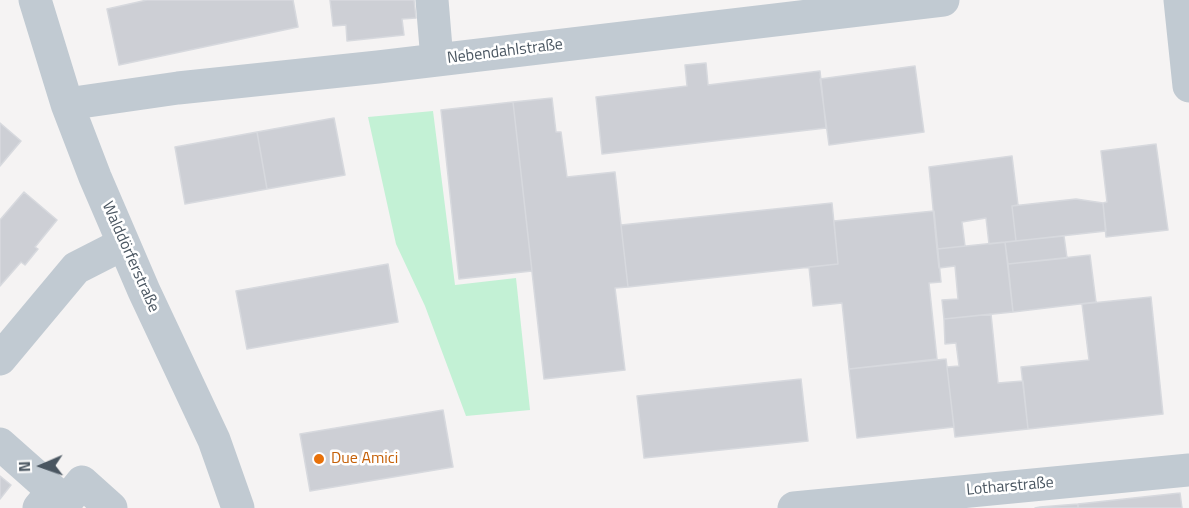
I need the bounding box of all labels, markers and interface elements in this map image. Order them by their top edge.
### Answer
street label: Nebendahlstraße [446,35,564,69]
street label: Walddörferstraße [97,199,163,315]
north arrow [12,436,72,496]
place label: Due Amici [331,449,398,469]
marker: Due Amici [312,452,326,466]
text: N [12,461,36,473]
street label: Lotharstraße [966,474,1054,500]

